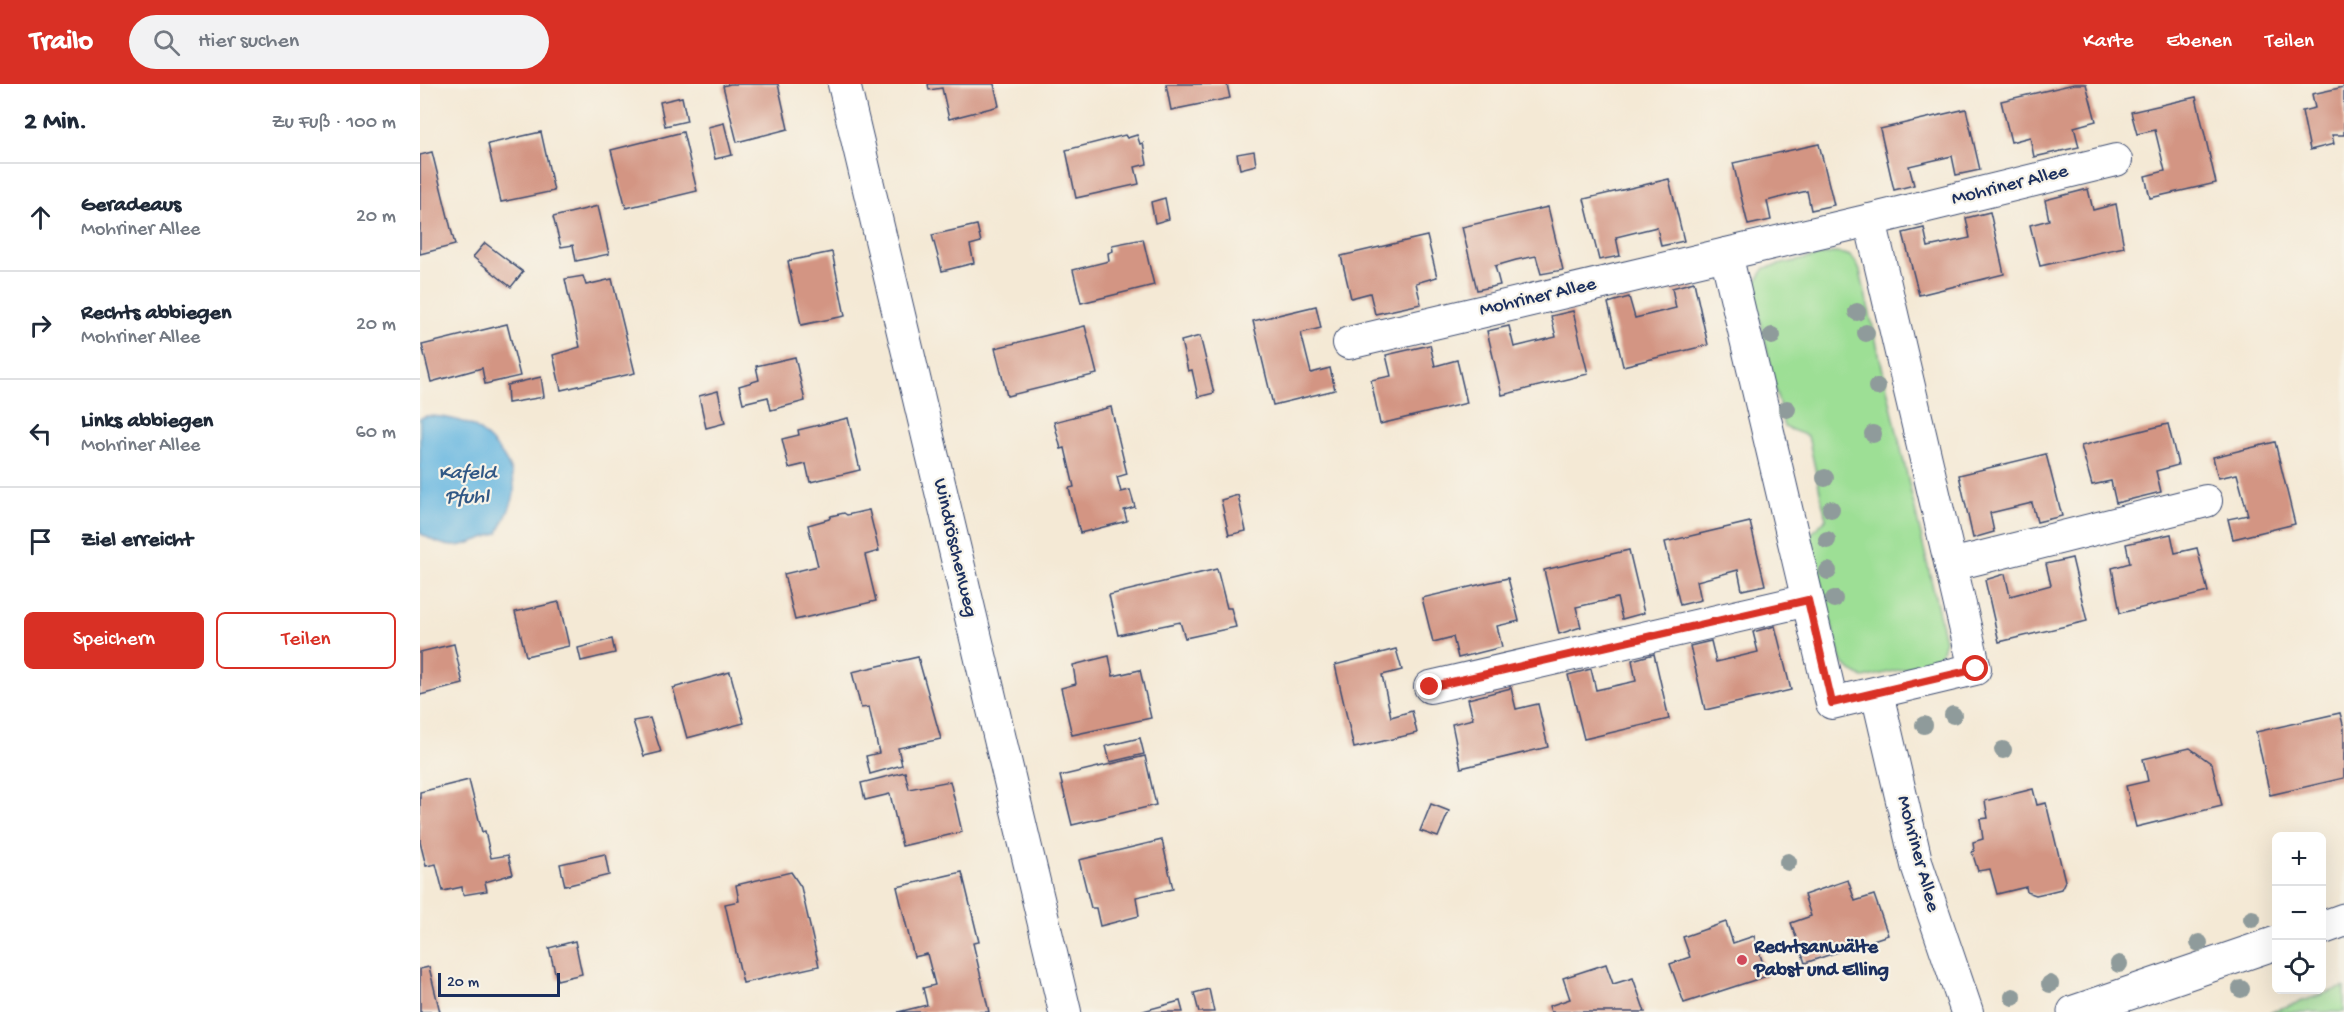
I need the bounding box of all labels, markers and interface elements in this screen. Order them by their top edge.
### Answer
search box [129,15,549,69]
text: Trailo [30,26,93,59]
icon: search [150,26,183,59]
text: Hier suchen [198,29,299,55]
text: Karte [2083,30,2133,55]
text: Ebenen [2166,30,2232,55]
text: Teilen [2265,30,2314,55]
text: 2 Min. [24,108,87,139]
text: Zu Fuß · 100 m [272,112,396,135]
street label: Mohriner Allee [1949,160,2071,212]
text: Geradeaus [81,193,181,219]
icon: ahead [24,201,57,234]
text: 20 m [356,206,396,229]
text: Mohriner Allee [81,219,200,242]
street label: Mohriner Allee [1477,273,1599,323]
text: Rechts abbiegen [81,301,231,327]
icon: right [24,309,57,342]
text: 20 m [356,314,396,337]
text: Mohriner Allee [81,327,200,350]
text: Links abbiegen [81,409,213,435]
icon: left [24,417,57,450]
text: 60 m [356,422,396,445]
text: Mohriner Allee [81,435,200,458]
water label: Kafeld Pfuhl [438,462,498,511]
street label: Windröschenweg [927,476,981,620]
icon: arrive [24,525,57,558]
text: Ziel erreicht [81,528,193,554]
button: Speichern [24,612,204,669]
button: Teilen [216,612,396,669]
route start [1962,655,1988,681]
route end [1416,673,1442,699]
street label: Mohriner Allee [1890,793,1944,915]
map controls [2272,832,2326,994]
button: + [2272,832,2326,886]
button: − [2272,886,2326,940]
place label: Rechtsanwälte Pabst und Elling [1753,937,1889,983]
button: locate [2272,940,2326,994]
marker: Rechtsanwälte Pabst und Elling [1735,953,1749,967]
scale bar [438,970,560,998]
text: 20 m [447,974,479,993]

